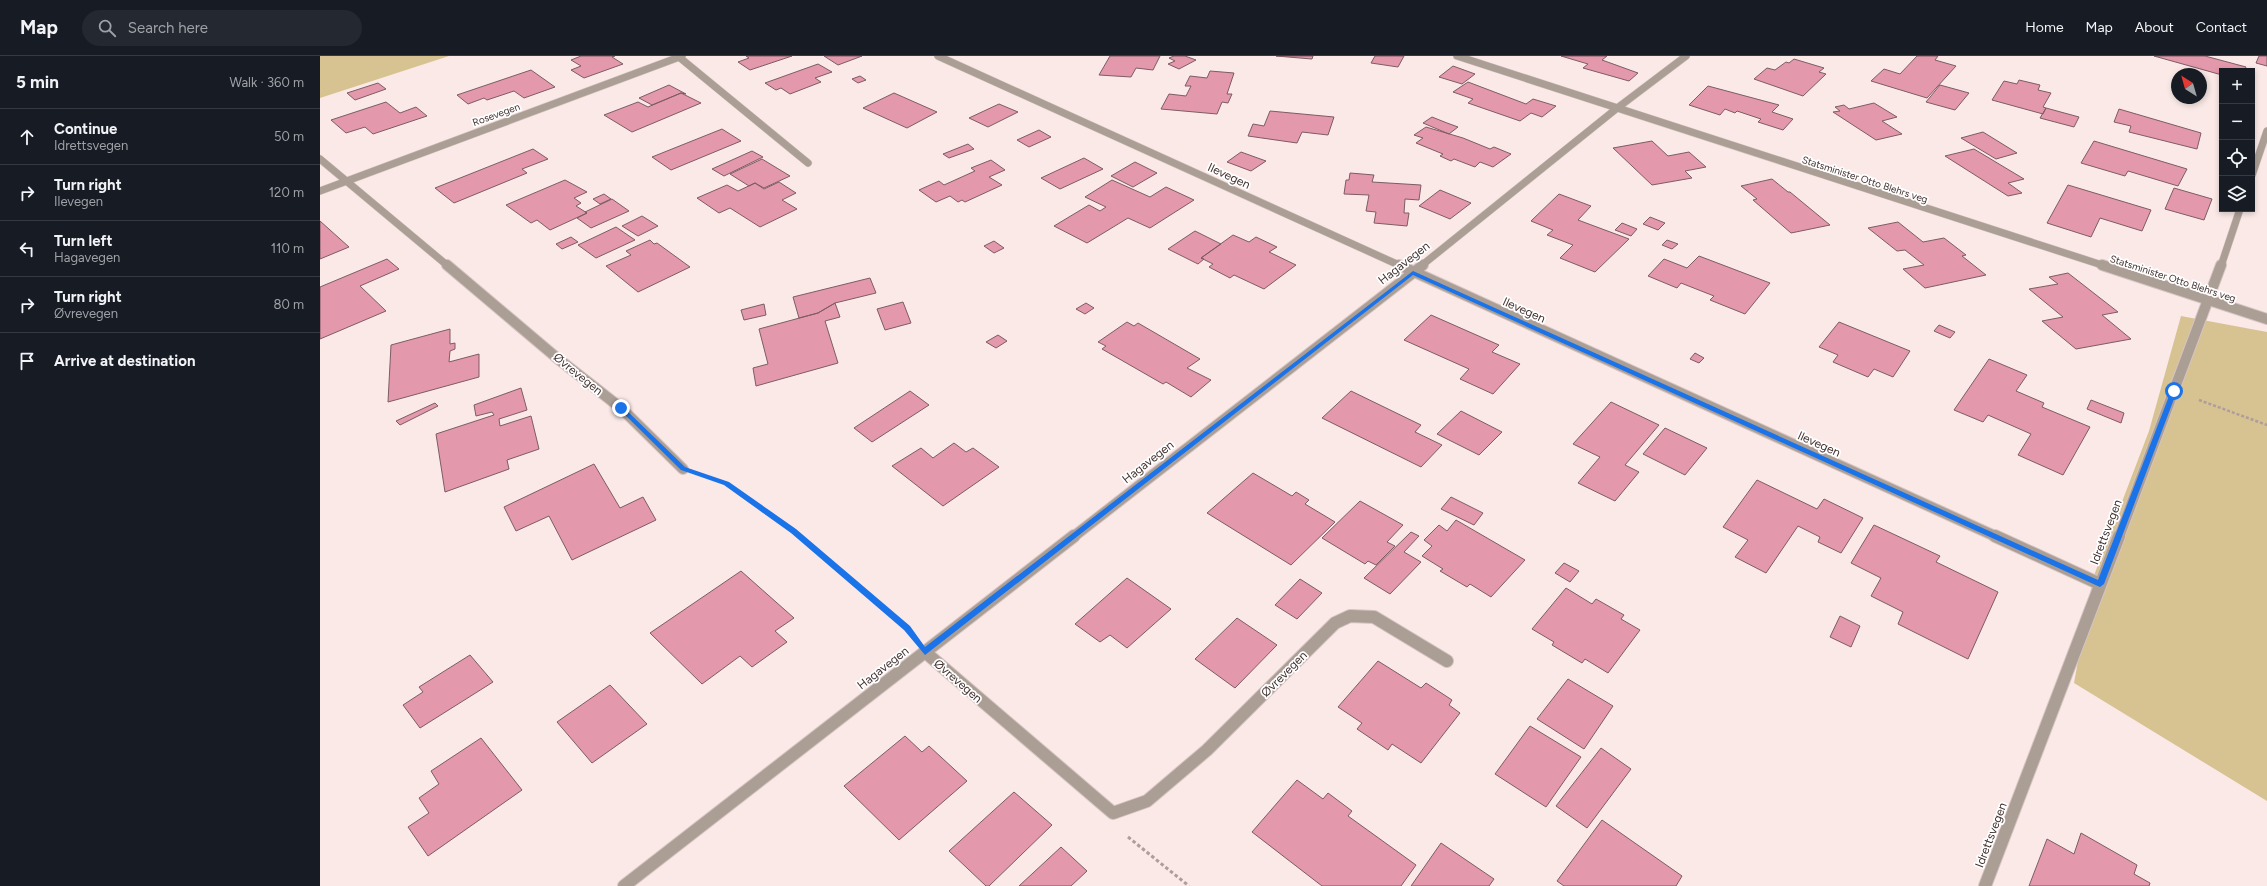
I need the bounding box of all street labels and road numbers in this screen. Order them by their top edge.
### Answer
street label: Rosevegen [471,100,522,129]
street label: Statsminister Otto Blehrs veg [1800,153,1930,206]
street label: Ilevegen [1206,160,1253,192]
street label: Hagavegen [1376,238,1433,287]
street label: Statsminister Otto Blehrs veg [2108,252,2238,305]
street label: Ilevegen [1500,294,1548,326]
street label: Øvrevegen [551,350,606,398]
street label: Ilevegen [1795,428,1843,460]
street label: Hagavegen [1120,437,1177,486]
street label: Idrettsvegen [2087,497,2125,566]
street label: Hagavegen [855,643,912,692]
street label: Øvrevegen [1258,648,1310,700]
street label: Øvrevegen [931,656,985,706]
street label: Idrettsvegen [1972,800,2010,869]

